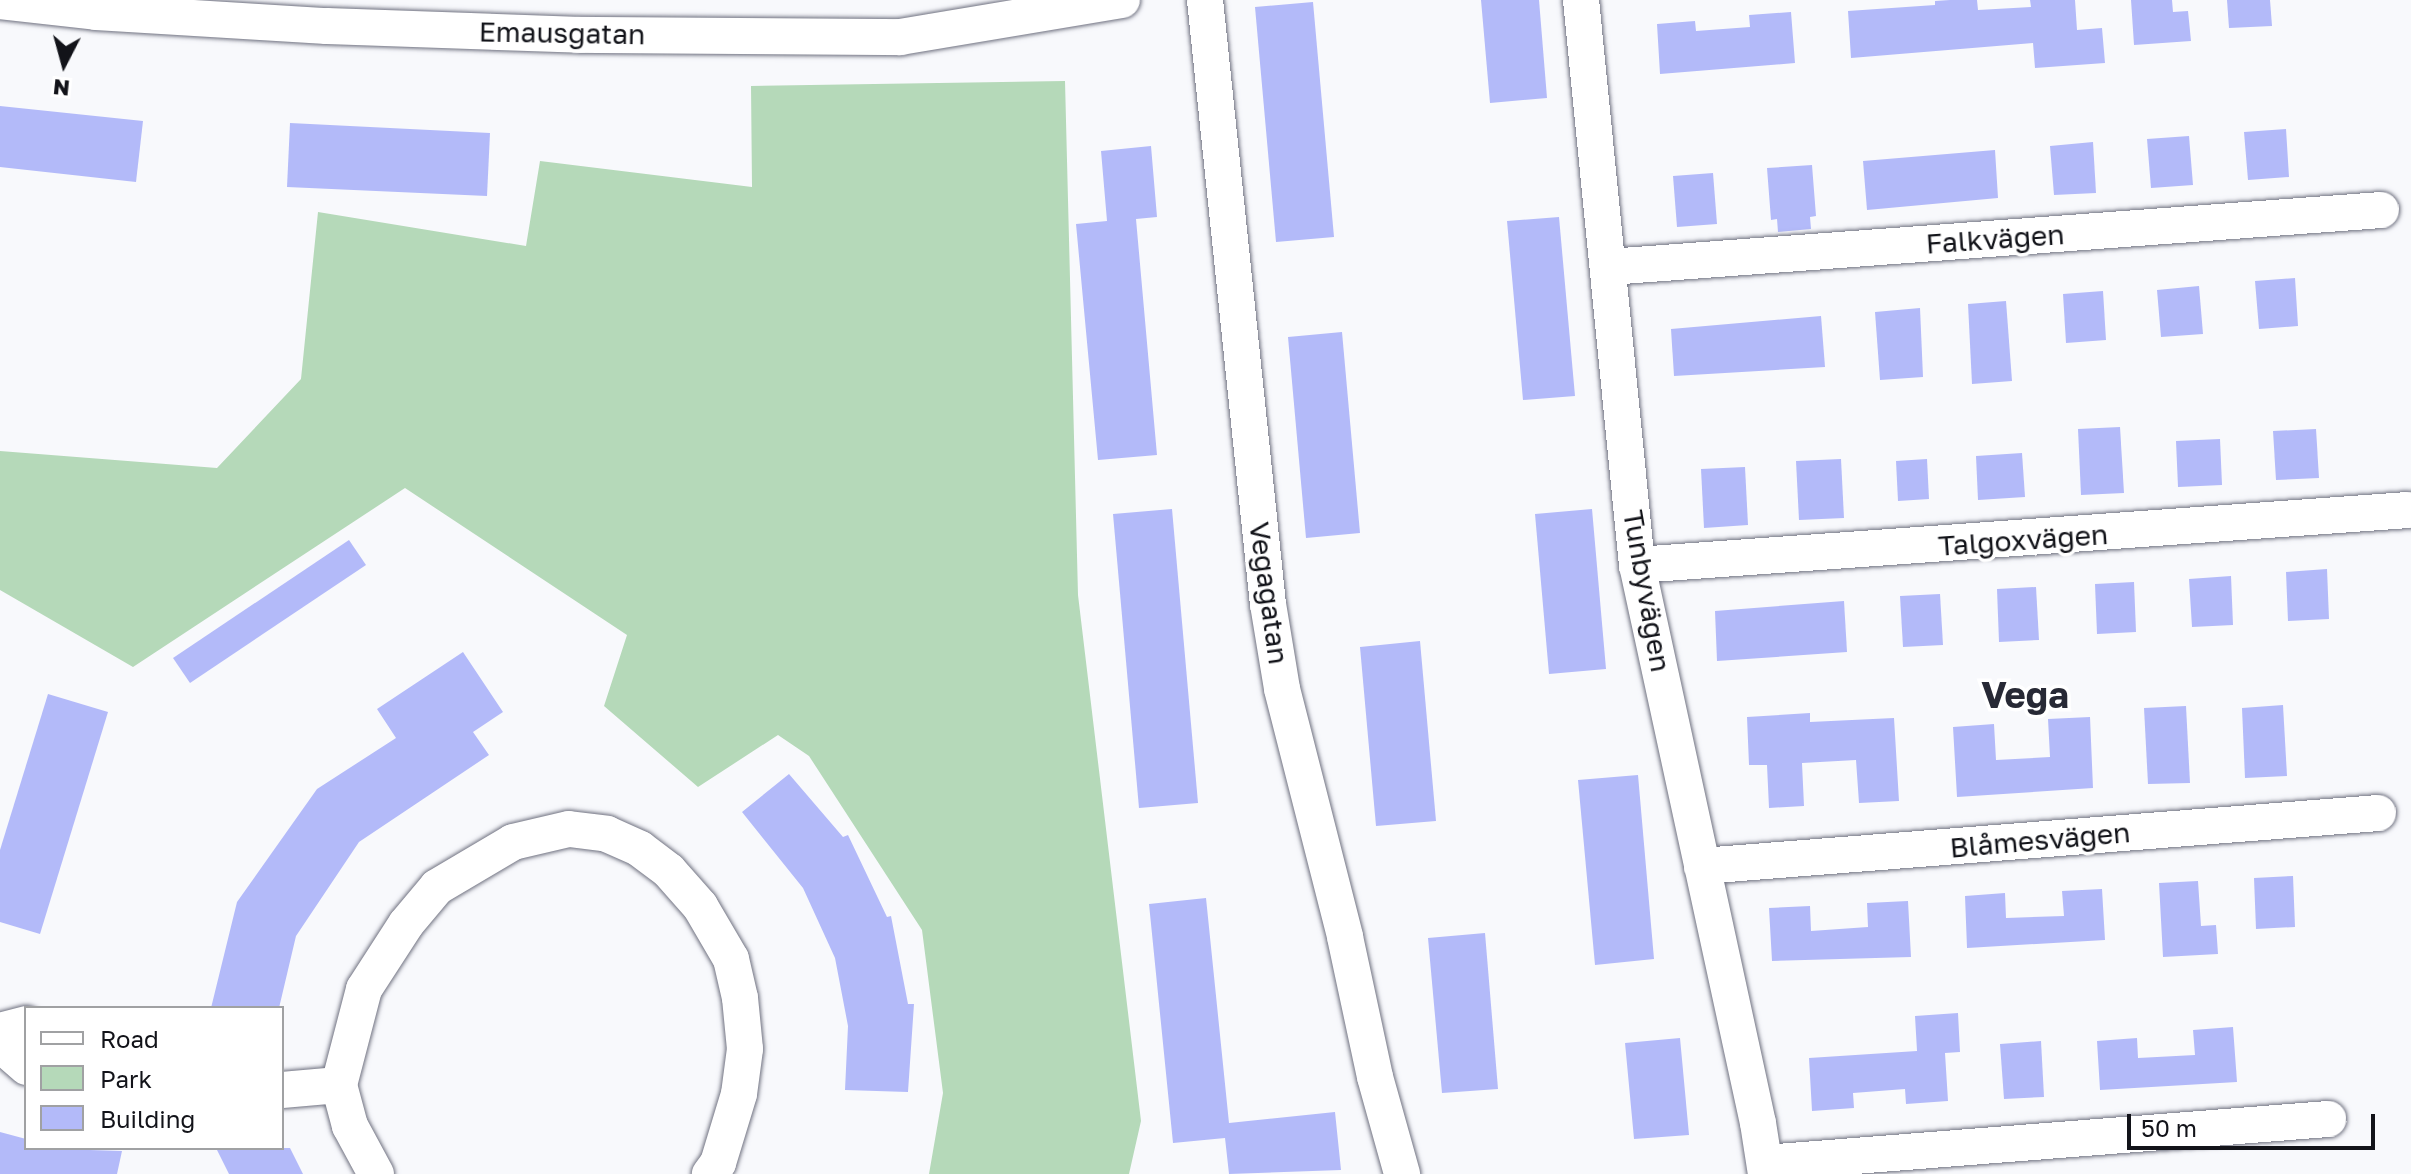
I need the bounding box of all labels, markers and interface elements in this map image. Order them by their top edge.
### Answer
street label: Emausgatan [478,15,646,51]
north arrow [24,24,104,104]
text: N [52,74,71,103]
street label: Falkvägen [1925,217,2065,261]
street label: Tunbyvägen [1616,507,1678,675]
street label: Talgoxvägen [1937,517,2109,563]
street label: Vegagatan [1242,520,1296,666]
district label: Vega [1981,673,2069,717]
street label: Blåmesvägen [1948,815,2132,865]
legend [24,1006,284,1150]
text: Road [100,1024,159,1053]
text: Park [100,1064,152,1093]
scale bar [2131,1098,2379,1148]
text: Building [100,1104,195,1133]
text: 50 m [2141,1113,2197,1142]

